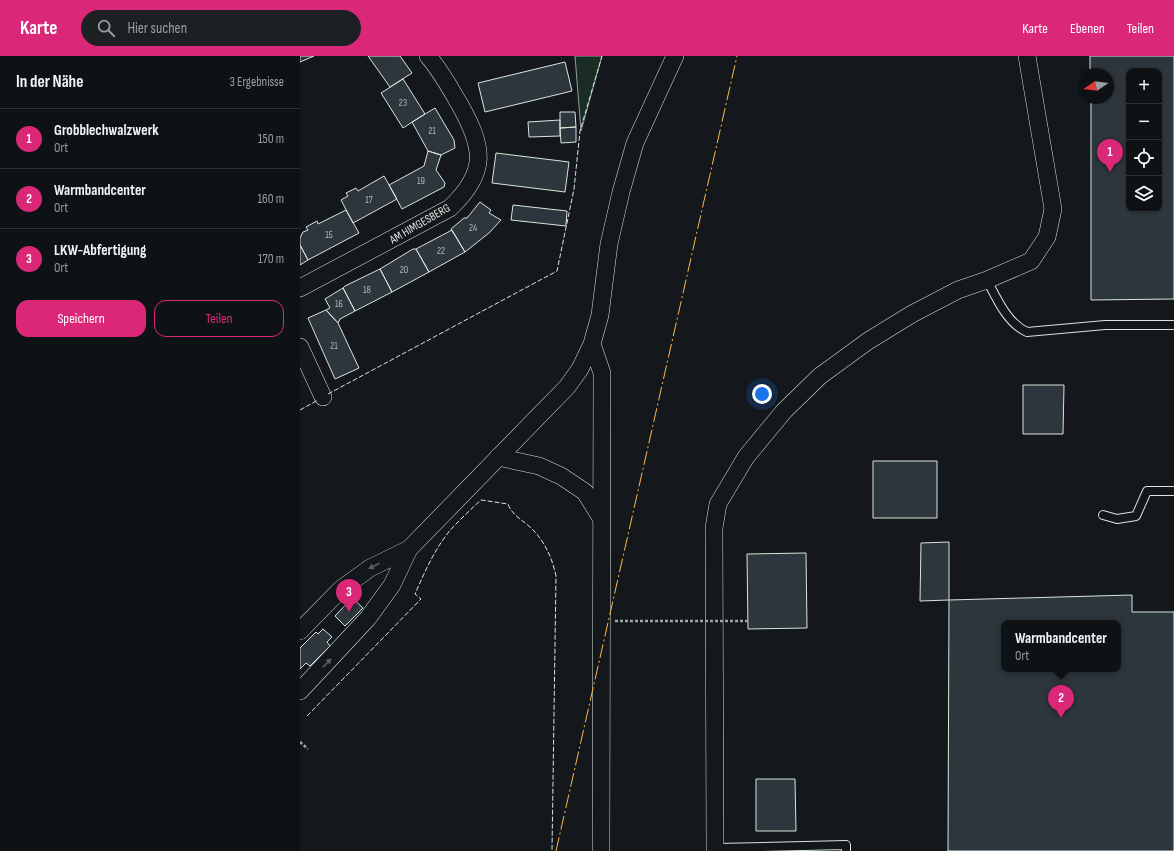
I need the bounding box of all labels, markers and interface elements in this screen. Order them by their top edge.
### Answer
search box [81,10,361,46]
text: Karte [20,17,57,40]
icon: search [95,17,117,39]
text: Hier suchen [127,19,187,38]
text: Karte [1022,20,1048,37]
text: Ebenen [1070,20,1105,37]
text: Teilen [1127,20,1154,37]
north arrow [1078,68,1114,104]
map controls [1126,68,1162,212]
button: + [1126,68,1162,104]
text: In der Nähe [16,72,83,92]
text: 3 Ergebnisse [230,74,284,90]
house number: 23 [399,97,407,109]
button: − [1126,104,1162,140]
text: Grobblechwalzwerk [54,121,159,140]
house number: 21 [428,125,436,137]
text: 1 [26,131,32,147]
text: 150 m [258,131,284,147]
pin: 1 [1097,139,1123,172]
text: Ort [54,140,68,156]
button: locate [1126,140,1162,176]
house number: 19 [417,175,425,187]
button: layers [1126,176,1162,212]
text: Warmbandcenter [54,181,146,200]
text: 2 [26,191,32,207]
text: 160 m [258,191,284,207]
house number: 17 [365,194,373,206]
text: Ort [54,200,68,216]
street label: AM HIMGESBERG [386,201,453,248]
house number: 24 [469,222,477,234]
house number: 15 [325,229,333,241]
text: LKW-Abfertigung [54,241,146,260]
house number: 22 [437,245,445,257]
text: 3 [26,251,32,267]
text: 170 m [258,251,284,267]
text: Ort [54,260,68,276]
house number: 20 [400,264,408,276]
house number: 18 [363,284,371,296]
house number: 16 [335,298,343,310]
button: Speichern [16,300,146,337]
button: Teilen [154,300,284,337]
house number: 21 [330,340,338,352]
your location [752,384,772,404]
one-way arrow [369,563,380,569]
pin: 3 [336,579,362,612]
popup [1001,620,1121,672]
text: Warmbandcenter [1015,629,1107,648]
text: Ort [1015,648,1029,664]
one-way arrow [322,658,332,668]
pin: 2 [1048,685,1074,718]

